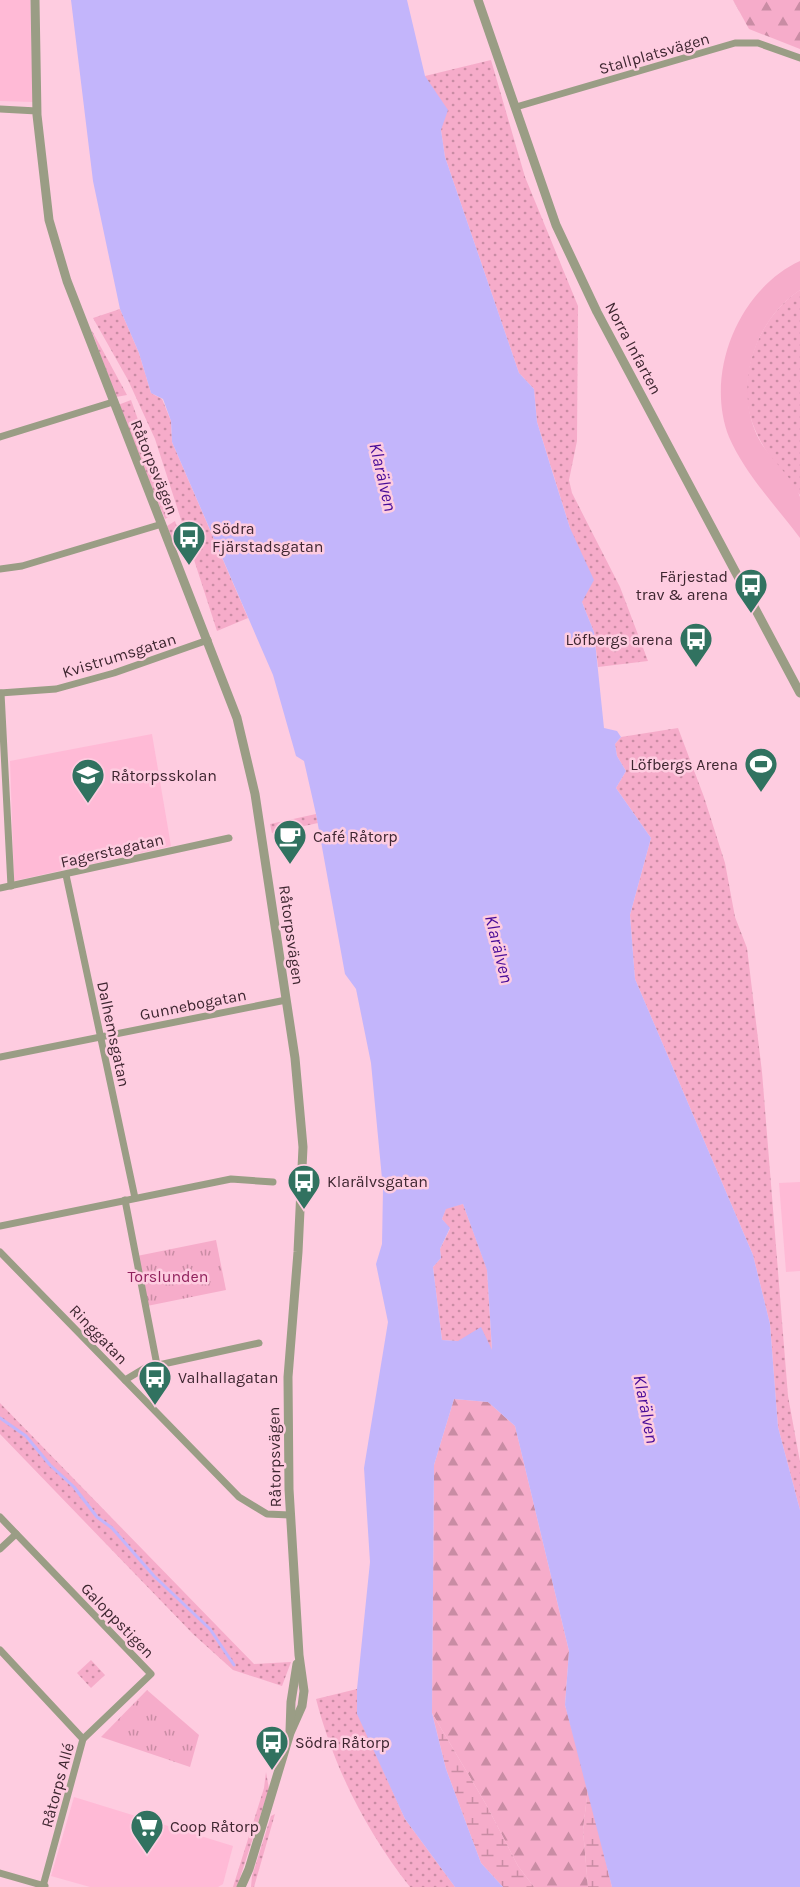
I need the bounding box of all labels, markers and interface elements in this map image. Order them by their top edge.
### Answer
street label: Stallplatsvägen [597,29,712,78]
street label: Norra Infarten [601,299,666,398]
street label: Råtorpsvägen [127,417,182,517]
water label: Klarälven [364,441,402,513]
bus stop icon: Södra Fjärstadsgatan [171,519,207,566]
place label: Södra Fjärstadsgatan [212,519,323,556]
place label: Färjestad trav & arena [636,567,728,604]
bus stop icon: Färjestad trav & arena [733,567,769,614]
bus stop icon: Löfbergs arena [678,621,714,668]
street label: Kvistrumsgatan [60,629,178,682]
place label: Löfbergs arena [566,630,673,649]
sports icon: Löfbergs Arena [743,746,779,793]
place label: Löfbergs Arena [630,755,738,774]
school or university icon: Råtorpsskolan [70,757,106,804]
place label: Råtorpsskolan [111,766,217,785]
cafe icon: Café Råtorp [272,818,308,865]
place label: Café Råtorp [313,827,398,846]
street label: Fagerstagatan [59,829,166,872]
street label: Råtorpsvägen [275,884,308,986]
water label: Klarälven [480,913,518,985]
street label: Dalhemsgatan [93,980,134,1089]
street label: Gunnebogatan [138,985,248,1024]
bus stop icon: Klarälvsgatan [286,1163,322,1210]
place label: Klarälvsgatan [327,1172,428,1191]
park label: Torslunden [128,1267,208,1286]
street label: Ringgatan [66,1301,132,1368]
bus stop icon: Valhallagatan [137,1359,173,1406]
place label: Valhallagatan [178,1368,278,1387]
water label: Klarälven [629,1373,663,1445]
street label: Råtorpsvägen [264,1406,285,1507]
street label: Galoppstigen [77,1579,158,1662]
bus stop icon: Södra Råtorp [254,1724,290,1771]
place label: Södra Råtorp [295,1733,390,1752]
street label: Råtorps Allé [37,1741,78,1830]
supermarket icon: Coop Råtorp [129,1808,165,1855]
place label: Coop Råtorp [170,1817,259,1836]

